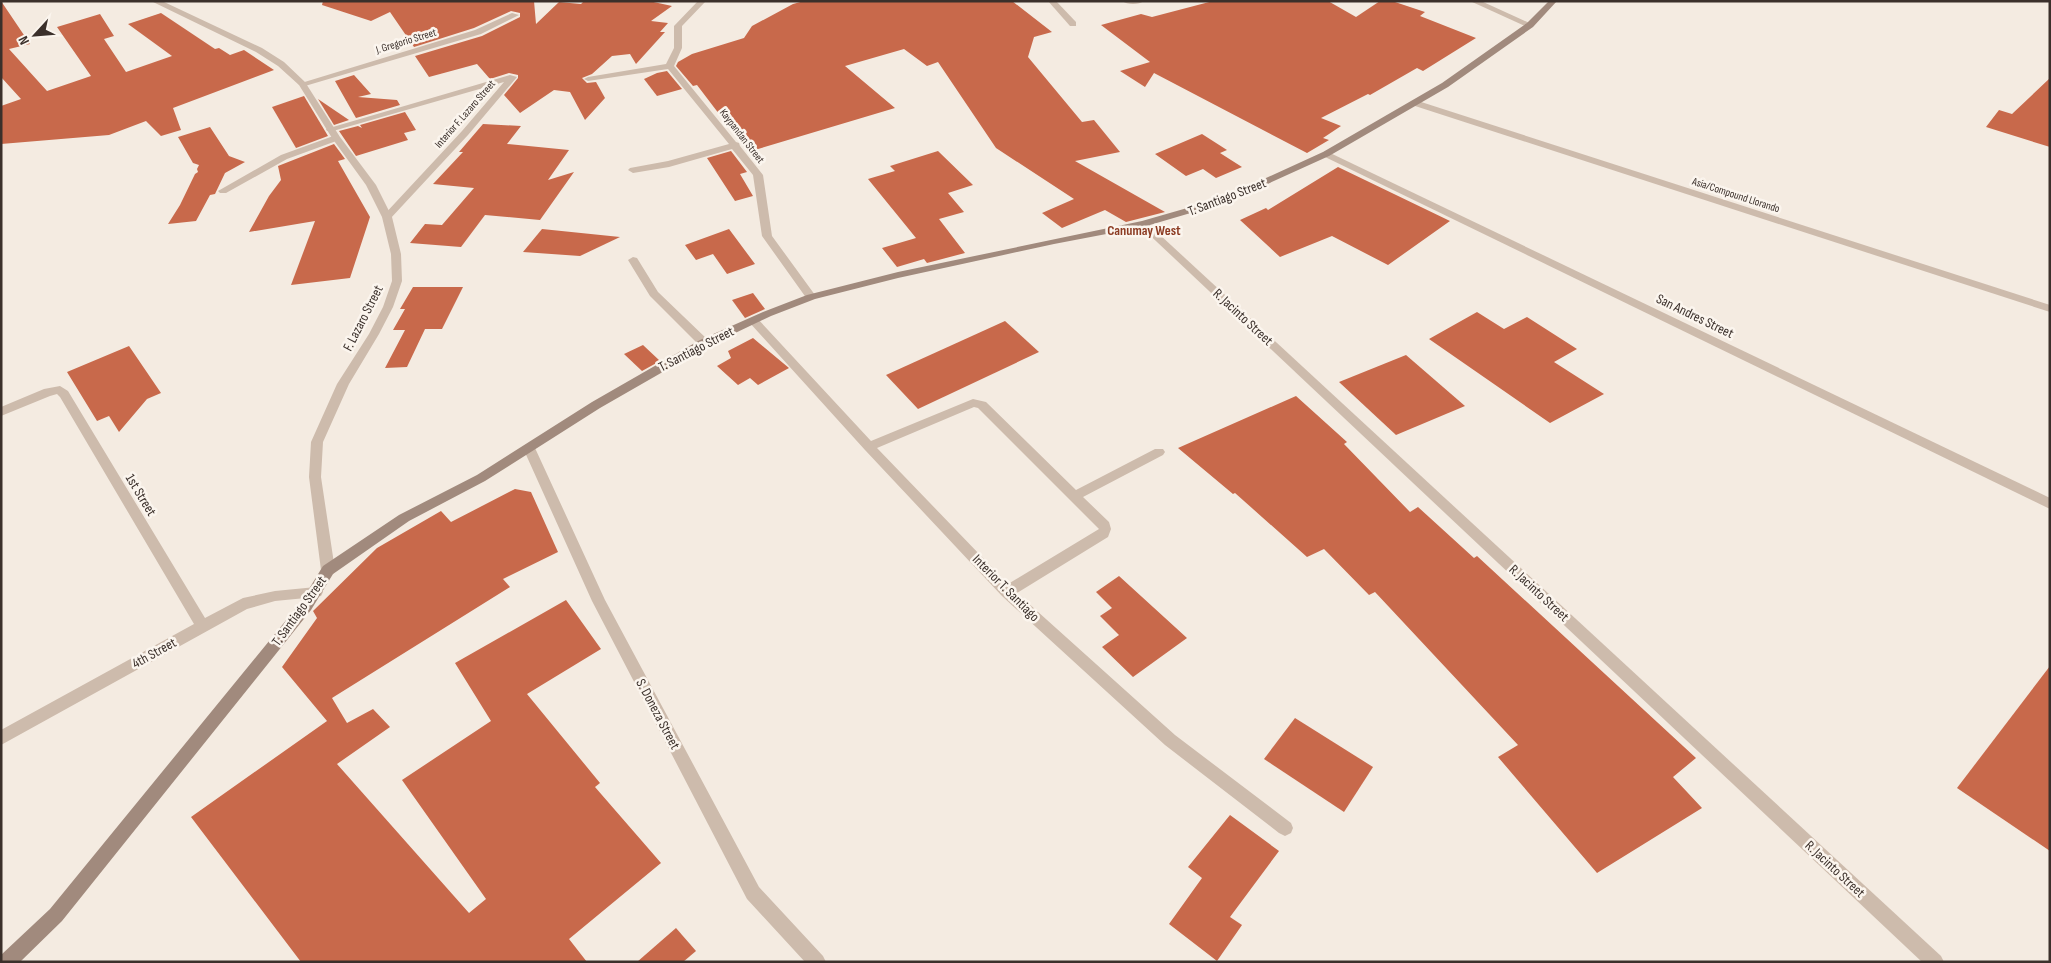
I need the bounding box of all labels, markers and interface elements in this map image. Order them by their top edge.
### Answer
north arrow [10,10,60,60]
street label: J. Gregorio Street [373,25,438,57]
text: N [14,33,33,48]
street label: Interior F. Lazaro Street [432,77,498,151]
street label: Kaypandan Street [717,106,768,166]
street label: T. Santiago Street [1186,174,1268,220]
street label: Asia/Compound Llorando [1689,174,1782,215]
district label: Canumay West [1107,222,1181,239]
street label: F. Lazaro Street [339,282,387,354]
street label: R. Jacinto Street [1210,285,1276,349]
street label: San Andres Street [1654,290,1736,342]
street label: T. Santiago Street [655,323,737,375]
street label: 1st Street [122,471,160,519]
street label: Interior T. Santiago [969,551,1043,625]
street label: R. Jacinto Street [1506,561,1572,625]
street label: T. Santiago Street [268,573,330,649]
street label: 4th Street [129,634,179,672]
street label: S. Doneza Street [632,676,684,752]
street label: R. Jacinto Street [1802,837,1868,901]

